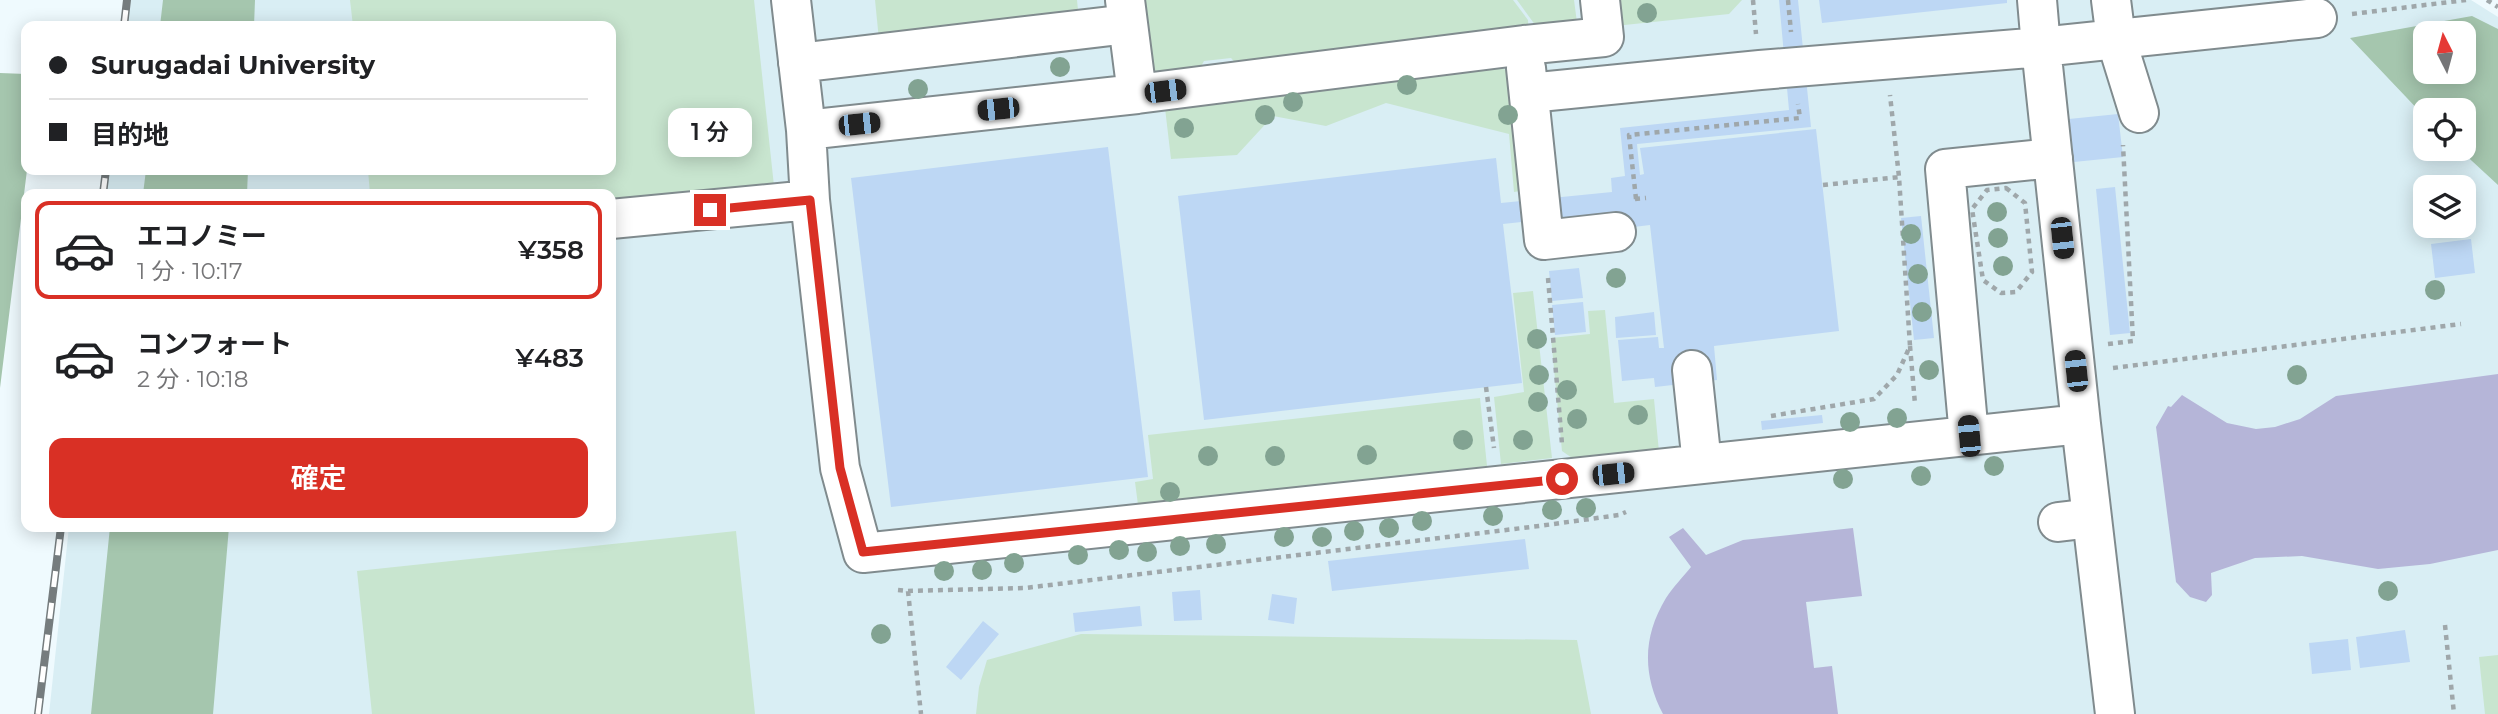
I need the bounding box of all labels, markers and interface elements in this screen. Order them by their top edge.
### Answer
north arrow [2413,21,2476,84]
map controls [2413,21,2476,238]
text: Surugadai University [91,49,375,81]
car [1143,78,1188,104]
car [977,96,1020,122]
button: locate [2413,98,2476,161]
callout: 1 分 [668,108,752,158]
car [838,111,881,137]
text: 1 分 [691,118,729,146]
text: 目的地 [91,119,169,151]
button: layers [2413,175,2476,238]
route end [694,194,726,226]
car [2050,216,2075,260]
icon: car [53,219,116,282]
text: エコノミー [137,220,267,252]
text: ¥358 [518,234,584,266]
text: 1 分 · 10:17 [137,257,242,285]
icon: car [53,327,116,390]
text: コンフォート [137,328,292,360]
text: ¥483 [516,342,584,374]
car [2064,349,2089,393]
text: 2 分 · 10:18 [137,365,248,393]
car [1957,414,1982,458]
button: 確定 [49,438,588,518]
car [1592,461,1635,487]
route start [1546,463,1578,495]

